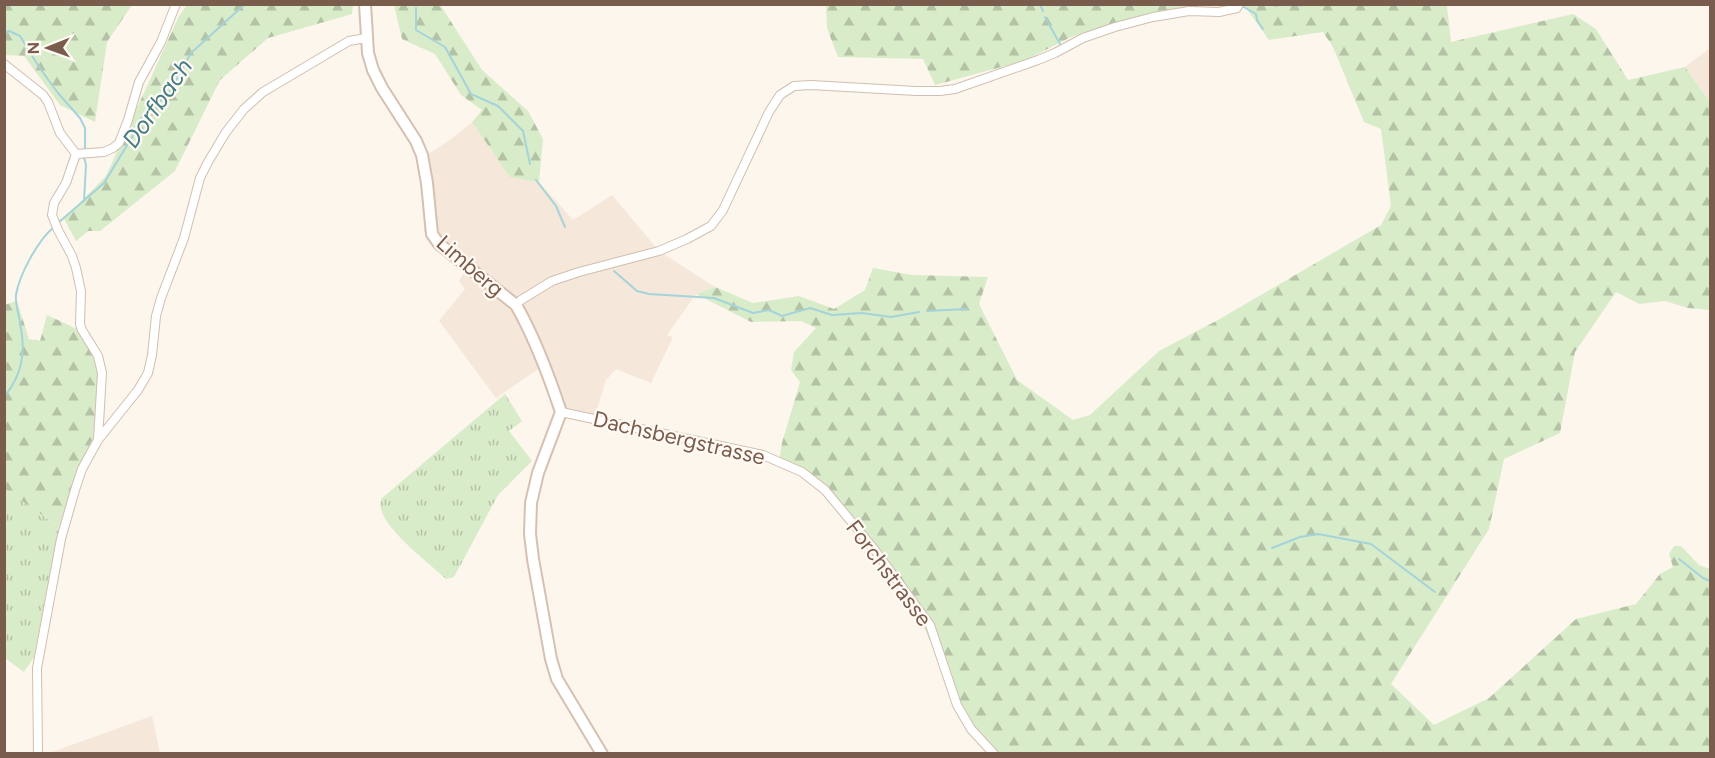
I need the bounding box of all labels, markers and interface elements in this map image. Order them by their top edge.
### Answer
north arrow [18,18,78,78]
text: N [24,42,43,55]
water label: Dorfbach [116,53,198,153]
street label: Limberg [431,229,509,303]
street label: Dachsbergstrasse [590,405,768,471]
street label: Forchstrasse [840,515,938,631]

